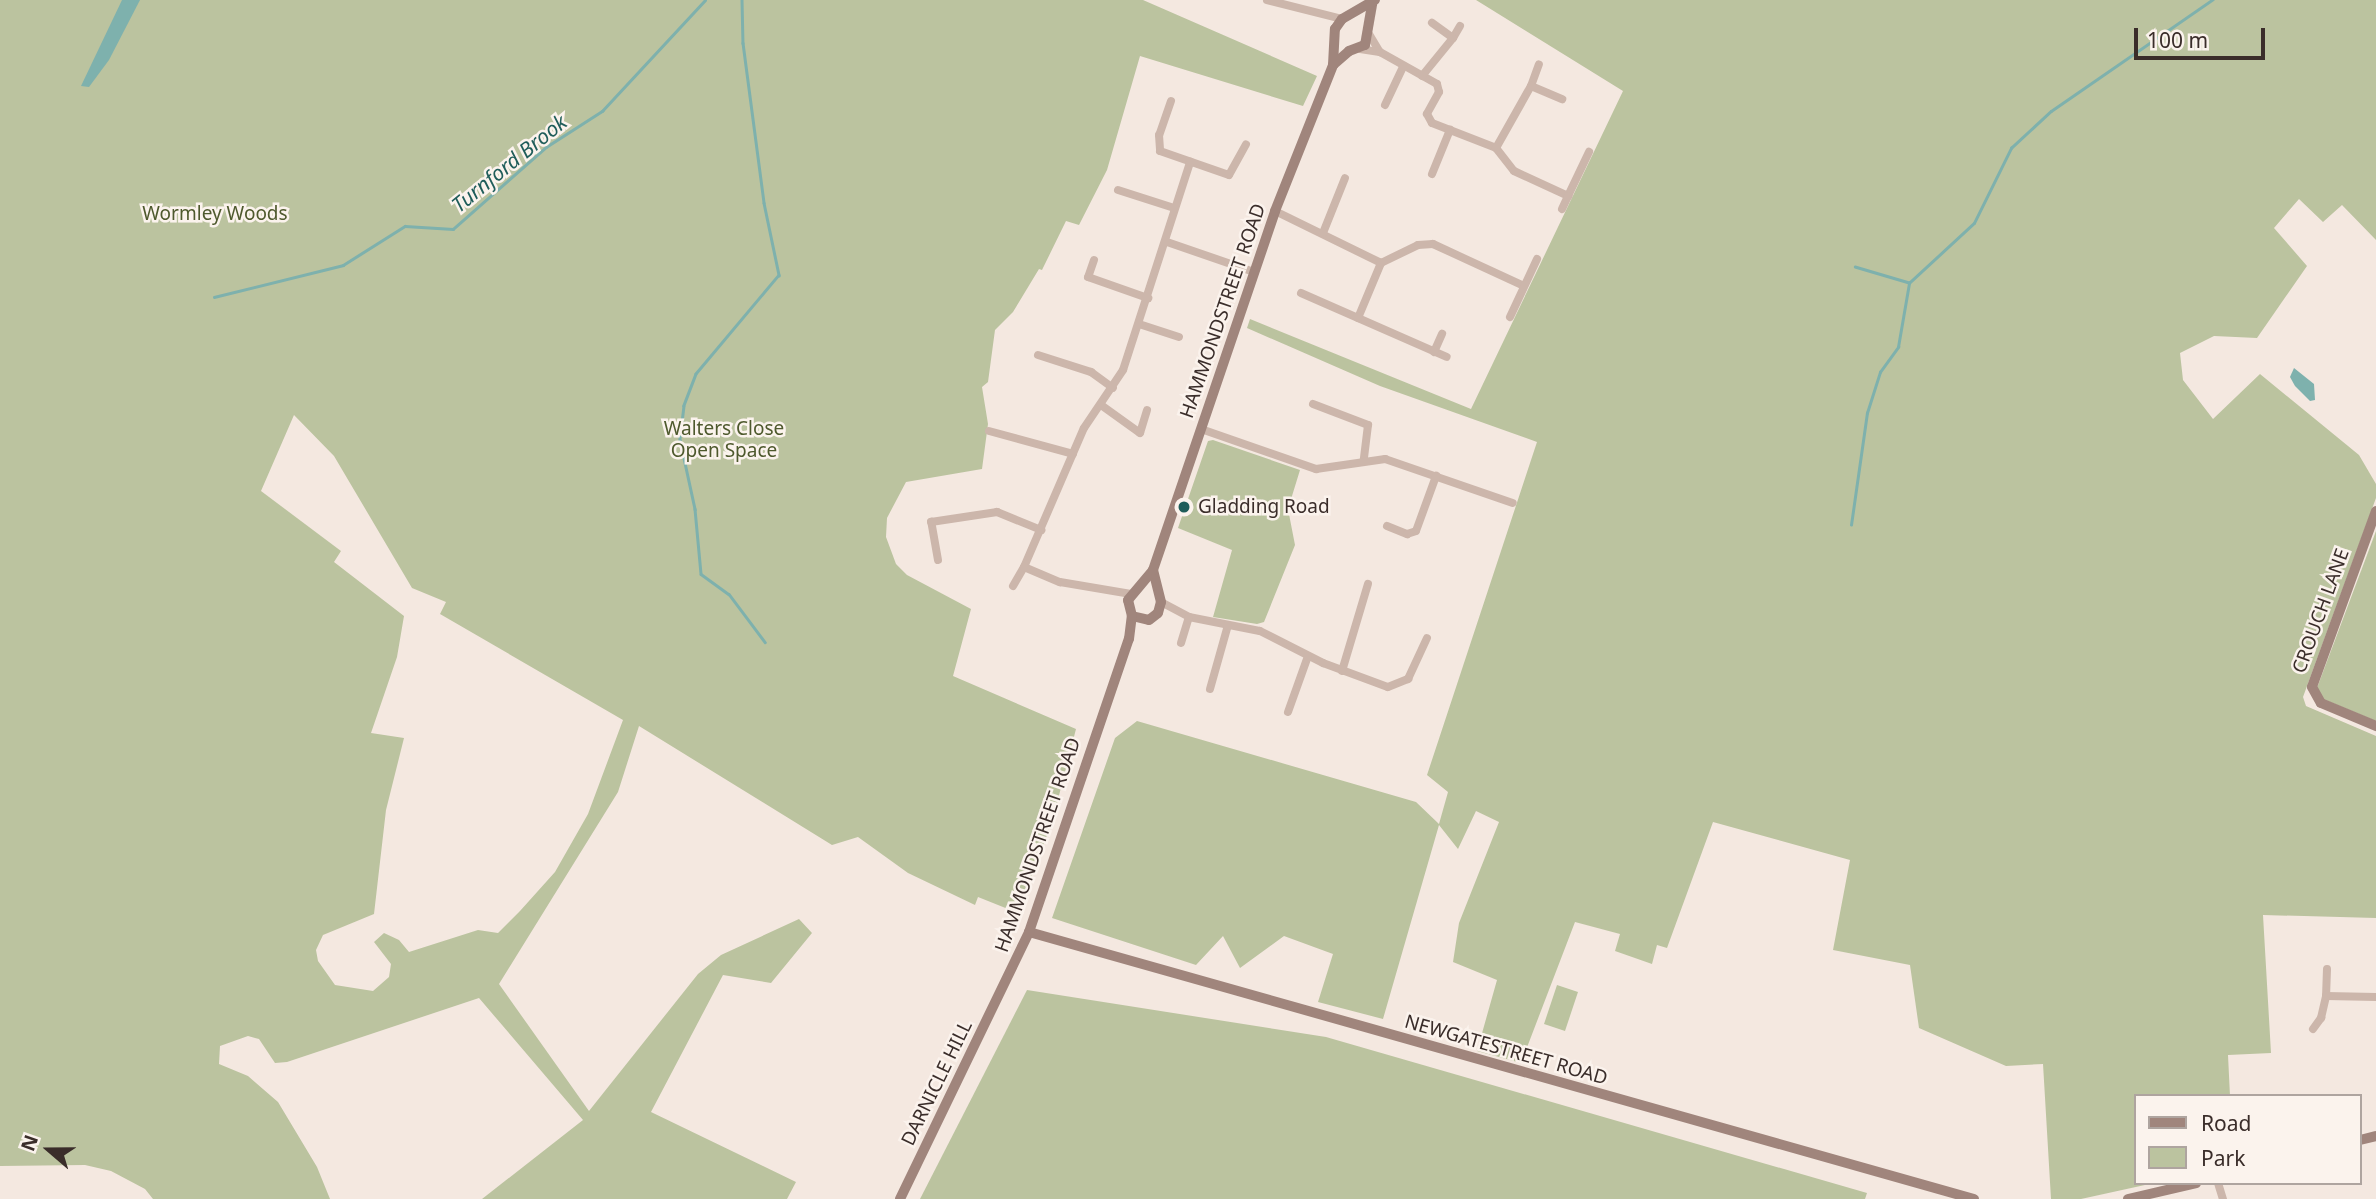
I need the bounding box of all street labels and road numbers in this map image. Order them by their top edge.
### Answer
street label: HAMMONDSTREET ROAD [1176,201,1270,421]
street label: CROUCH LANE [2288,546,2354,676]
street label: HAMMONDSTREET ROAD [991,735,1085,955]
street label: NEWGATESTREET ROAD [1402,1010,1610,1090]
street label: DARNICLE HILL [897,1017,977,1149]

